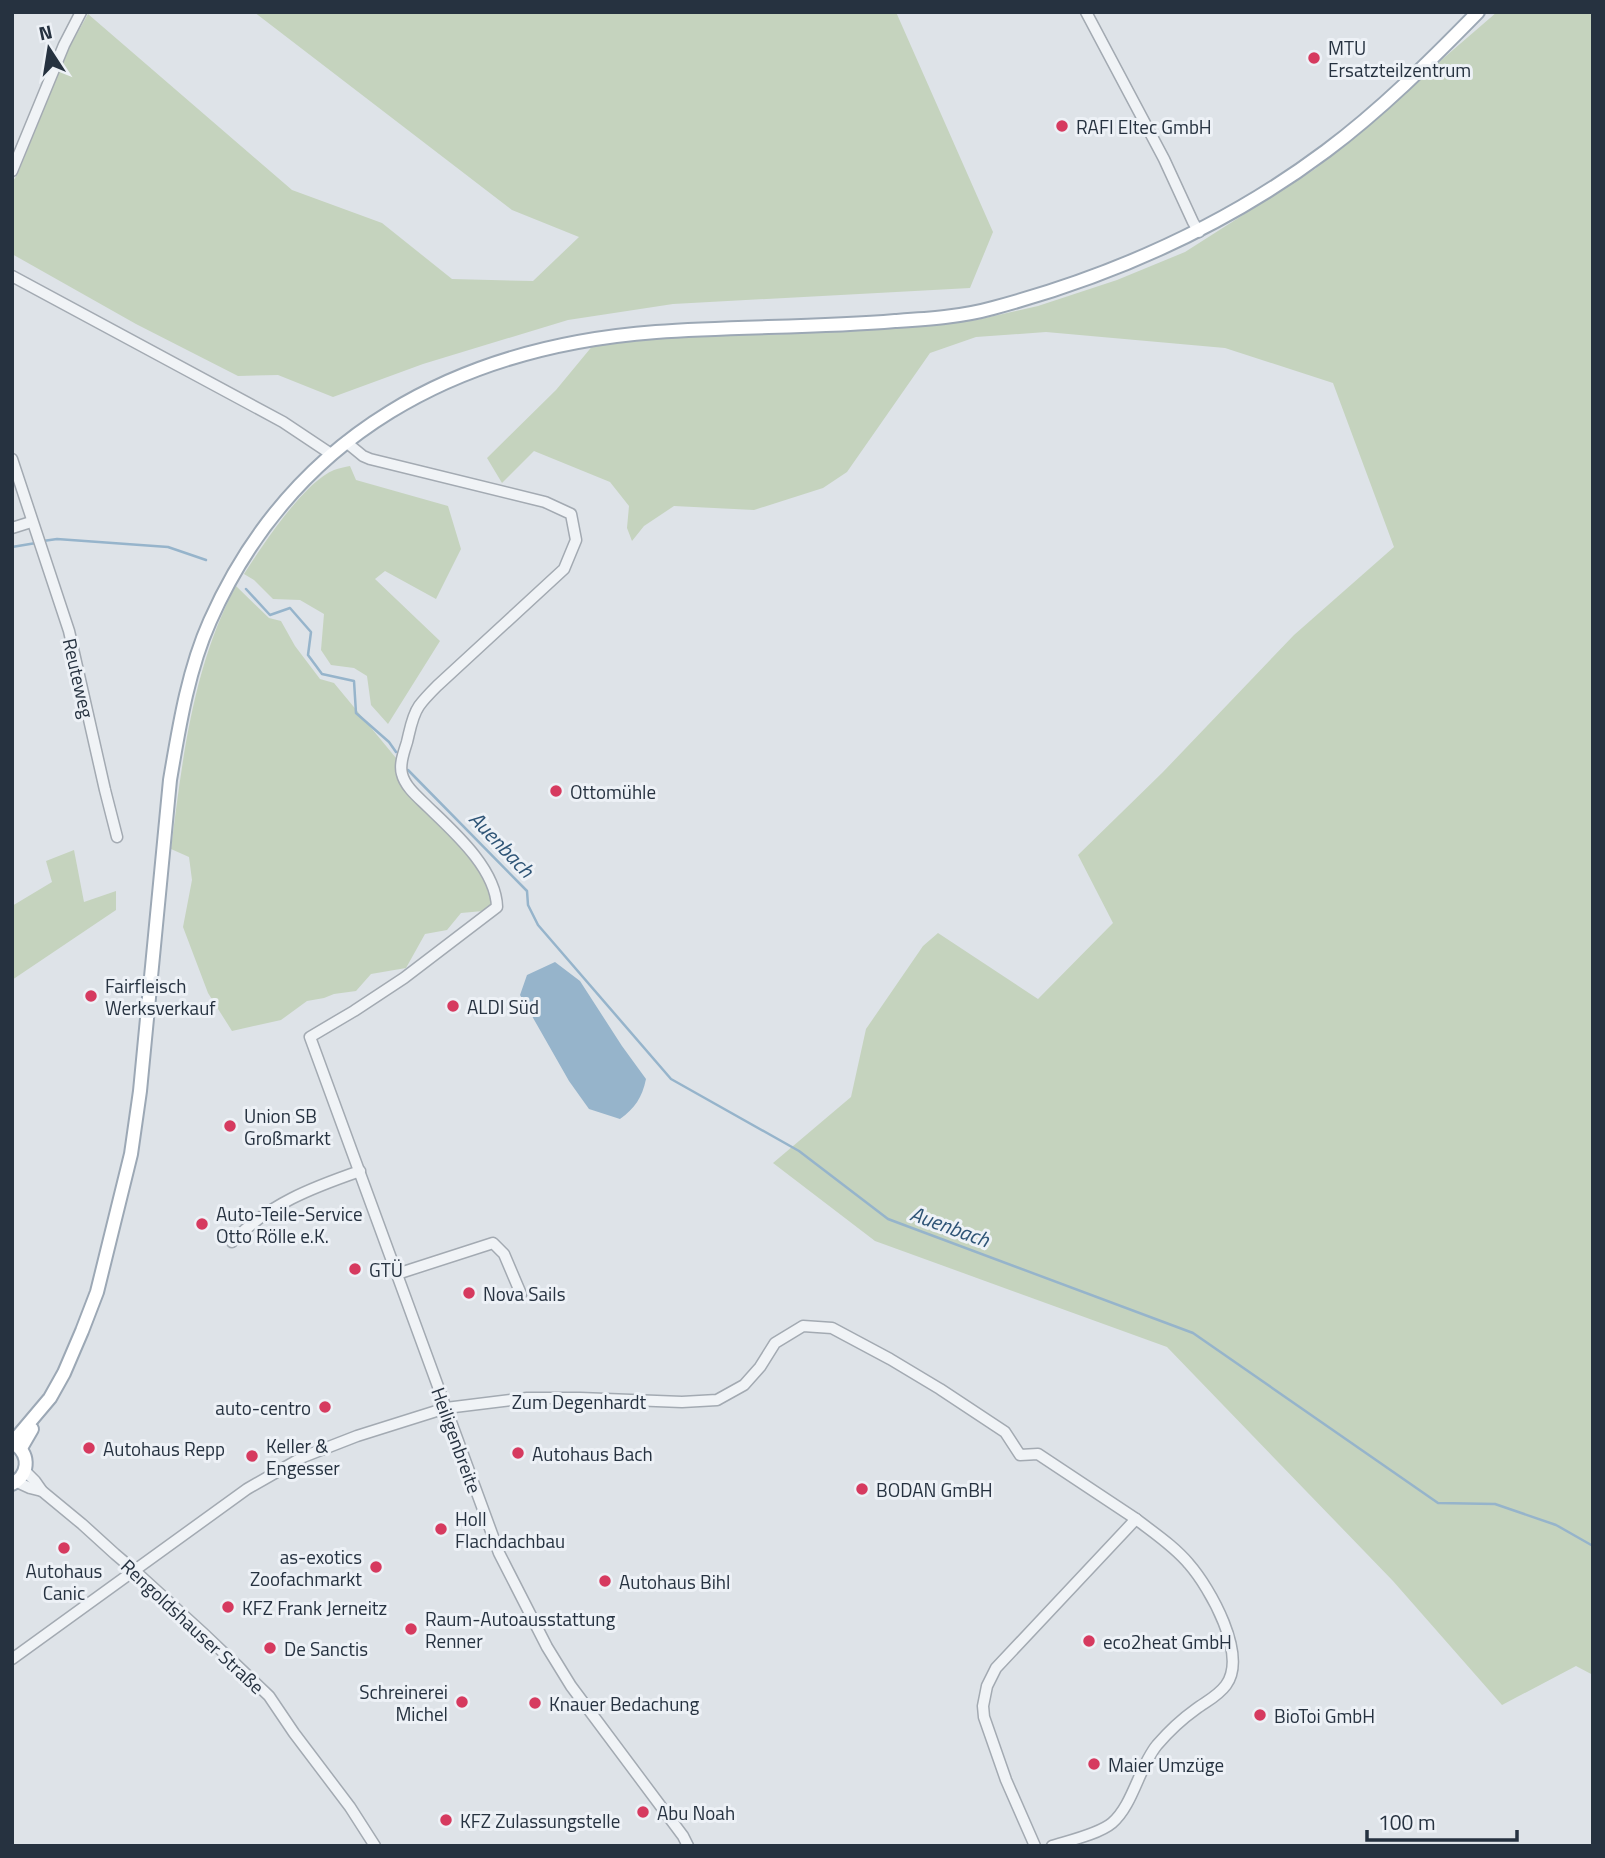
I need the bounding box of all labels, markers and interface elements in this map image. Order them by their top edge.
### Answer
north arrow [14,14,84,84]
text: N [36,16,55,47]
place label: MTU Ersatzteilzentrum [1328,33,1471,84]
marker: MTU Ersatzteilzentrum [1306,50,1322,66]
place label: RAFI Eltec GmbH [1076,112,1212,141]
marker: RAFI Eltec GmbH [1054,118,1070,134]
street label: Reuteweg [56,635,102,721]
place label: Ottomühle [570,777,656,806]
marker: Ottomühle [548,783,564,799]
water label: Auenbach [462,803,542,885]
place label: Fairfleisch Werksverkauf [105,971,216,1022]
marker: Fairfleisch Werksverkauf [83,988,99,1004]
place label: ALDI Süd [467,992,539,1021]
marker: ALDI Süd [445,998,461,1014]
place label: Union SB Großmarkt [244,1101,331,1152]
marker: Union SB Großmarkt [222,1118,238,1134]
water label: Auenbach [906,1197,995,1255]
place label: Auto-Teile-Service Otto Rölle e.K. [216,1199,363,1250]
marker: Auto-Teile-Service Otto Rölle e.K. [194,1216,210,1232]
place label: GTÜ [369,1255,403,1284]
marker: GTÜ [347,1261,363,1277]
place label: Nova Sails [483,1279,566,1308]
marker: Nova Sails [461,1285,477,1301]
street label: Heiligenbreite [424,1383,490,1497]
street label: Zum Degenhardt [512,1387,646,1416]
place label: auto-centro [215,1393,311,1422]
marker: auto-centro [317,1399,333,1415]
place label: Keller & Engesser [266,1431,340,1482]
place label: Autohaus Repp [103,1434,225,1463]
place label: Autohaus Bach [532,1439,653,1468]
marker: Autohaus Repp [81,1440,97,1456]
marker: Autohaus Bach [510,1445,526,1461]
marker: Keller & Engesser [244,1448,260,1464]
place label: BODAN GmBH [876,1475,993,1504]
marker: BODAN GmBH [854,1481,870,1497]
place label: Holl Flachdachbau [455,1504,565,1555]
marker: Holl Flachdachbau [433,1521,449,1537]
marker: Autohaus Canic [56,1540,72,1556]
place label: as-exotics Zoofachmarkt [250,1542,362,1593]
street label: Rengoldshauser Straße [115,1552,271,1700]
place label: Autohaus Canic [26,1556,103,1607]
marker: as-exotics Zoofachmarkt [368,1559,384,1575]
place label: Autohaus Bihl [619,1567,730,1596]
marker: Autohaus Bihl [597,1573,613,1589]
place label: KFZ Frank Jerneitz [242,1593,387,1622]
marker: KFZ Frank Jerneitz [220,1599,236,1615]
place label: Raum-Autoausstattung Renner [425,1604,616,1655]
marker: Raum-Autoausstattung Renner [403,1621,419,1637]
place label: eco2heat GmbH [1103,1627,1232,1656]
marker: eco2heat GmbH [1081,1633,1097,1649]
place label: De Sanctis [284,1634,368,1663]
marker: De Sanctis [262,1640,278,1656]
place label: Schreinerei Michel [359,1677,448,1728]
place label: Knauer Bedachung [549,1689,700,1718]
marker: Schreinerei Michel [454,1694,470,1710]
marker: Knauer Bedachung [527,1695,543,1711]
place label: BioToi GmbH [1274,1701,1375,1730]
marker: BioToi GmbH [1252,1707,1268,1723]
place label: Maier Umzüge [1108,1750,1224,1779]
marker: Maier Umzüge [1086,1756,1102,1772]
place label: Abu Noah [657,1798,735,1827]
scale bar [1367,1798,1518,1842]
marker: Abu Noah [635,1804,651,1820]
place label: KFZ Zulassungstelle [460,1806,620,1835]
text: 100 m [1378,1806,1435,1838]
marker: KFZ Zulassungstelle [438,1812,454,1828]

